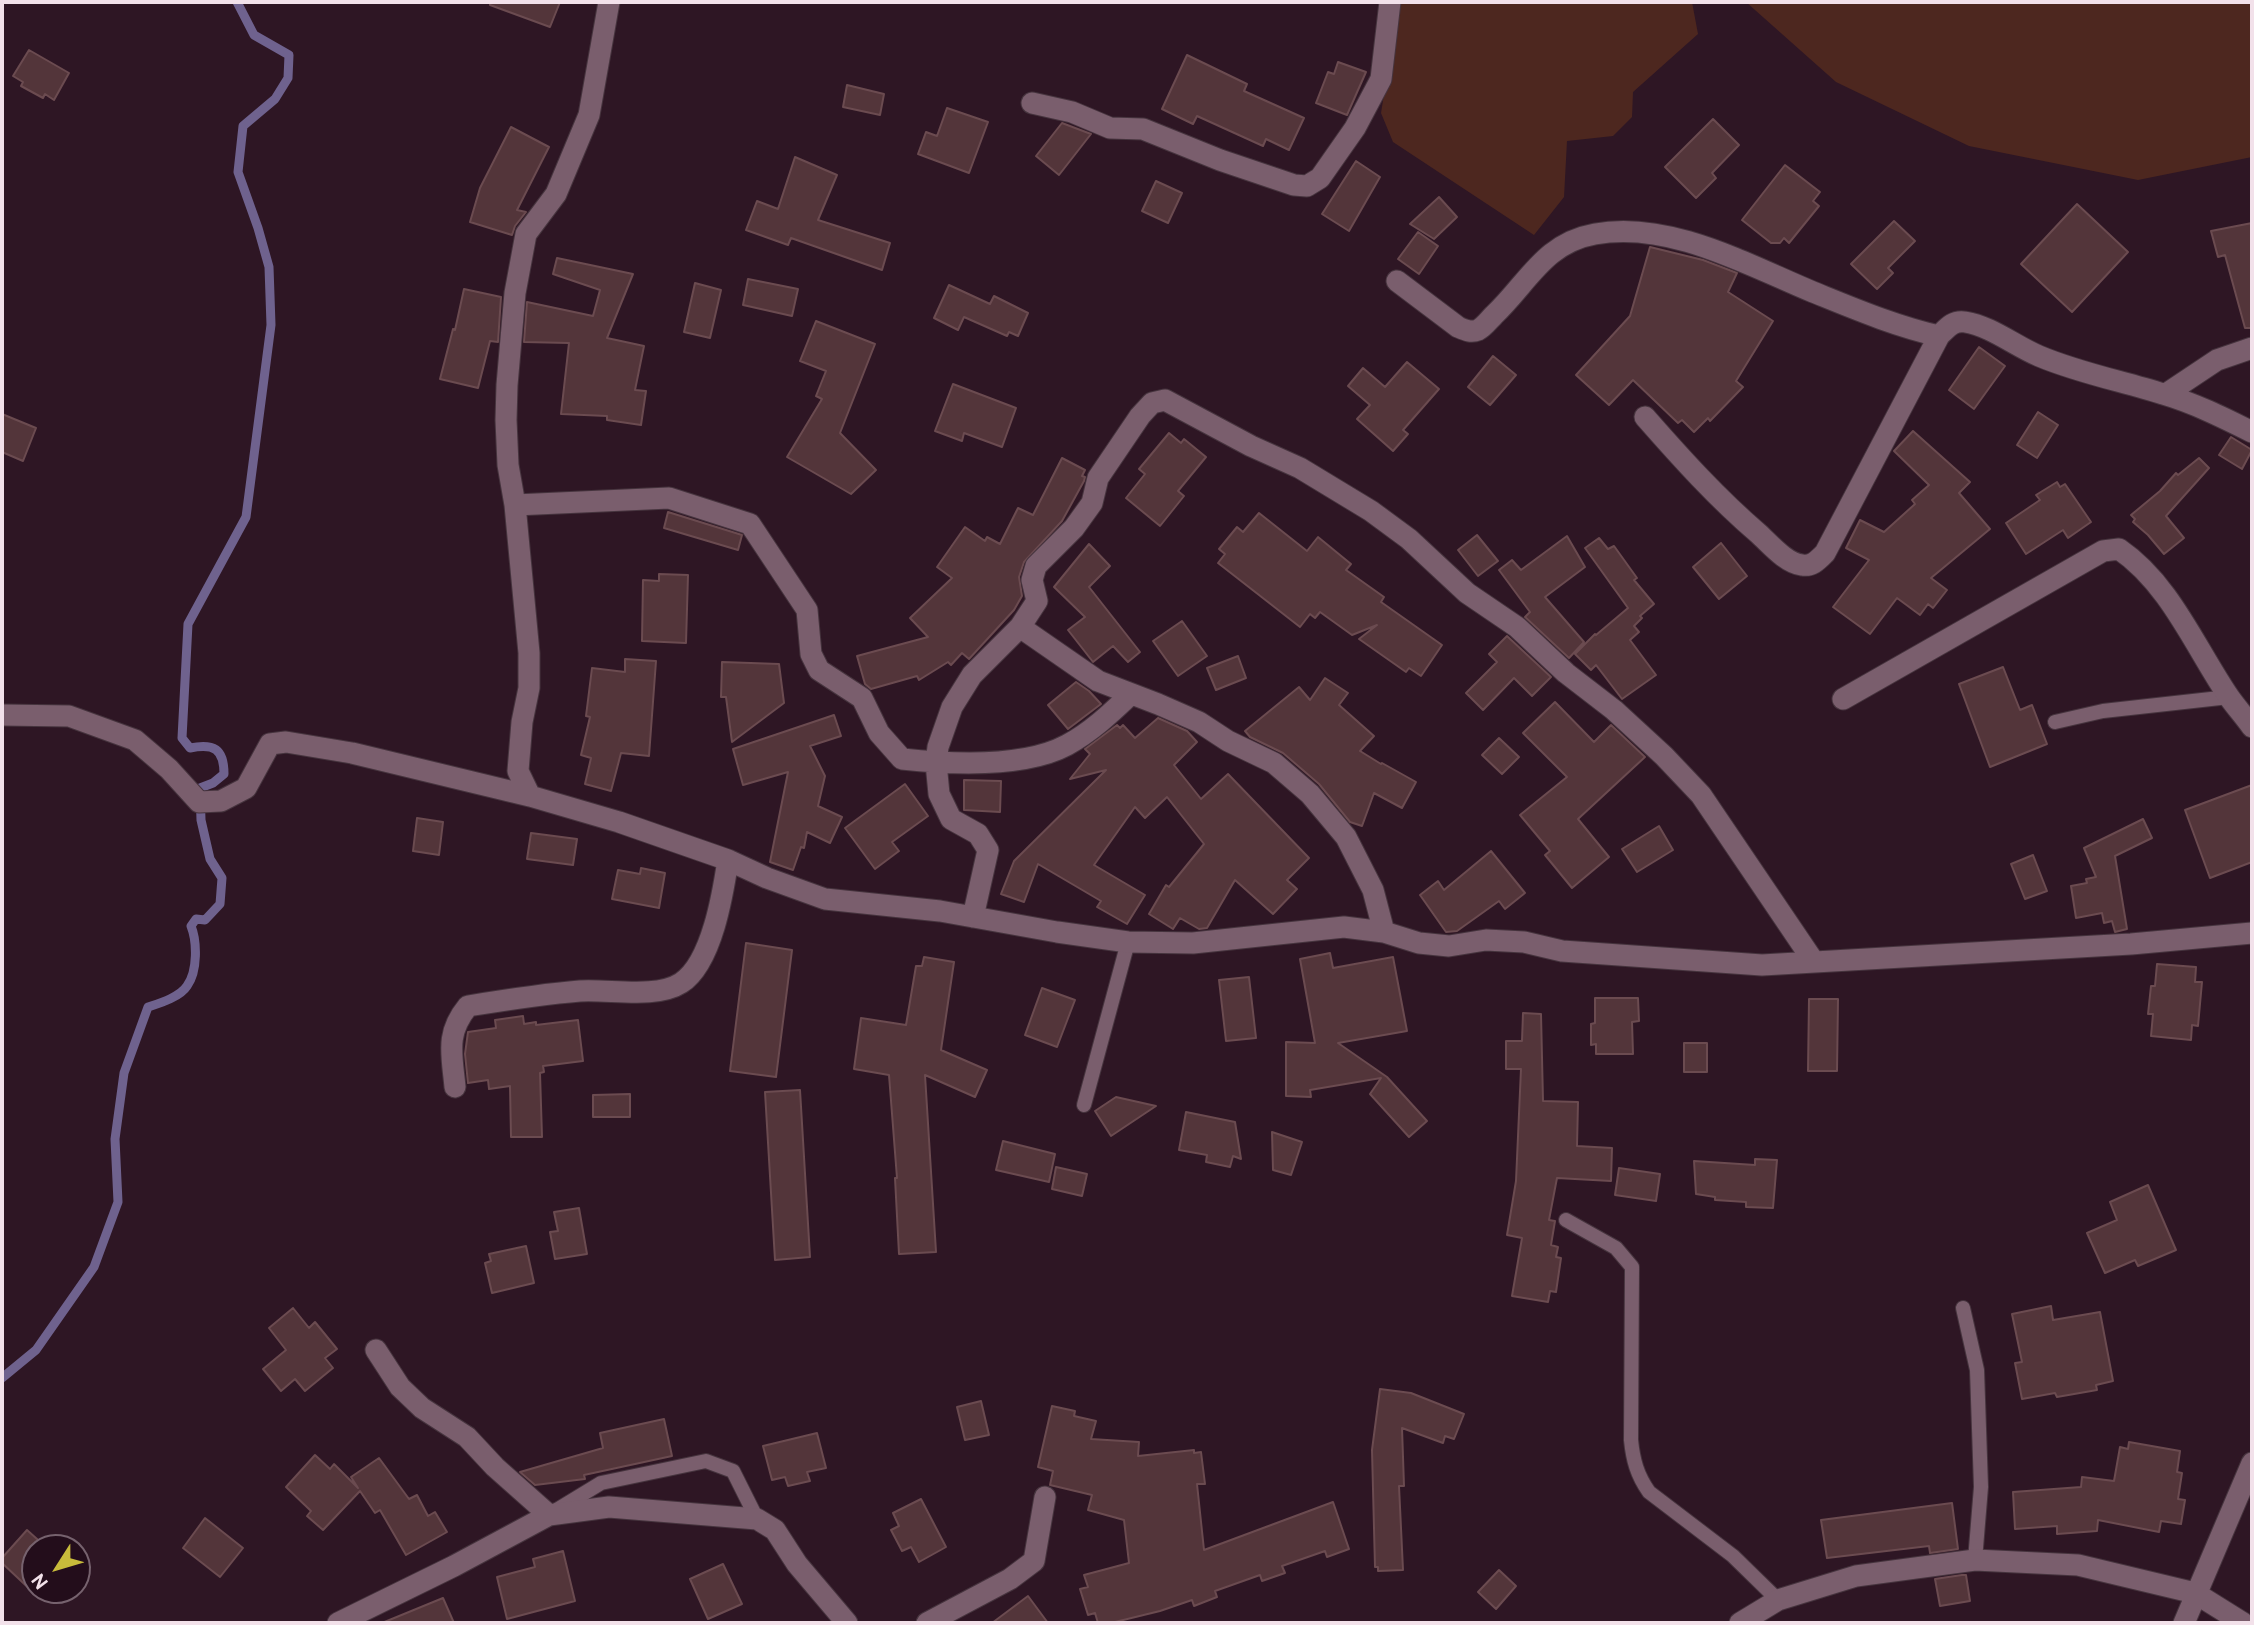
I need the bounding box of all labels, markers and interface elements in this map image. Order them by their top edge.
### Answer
north arrow [21,1534,91,1604]
text: N [27,1568,55,1593]

